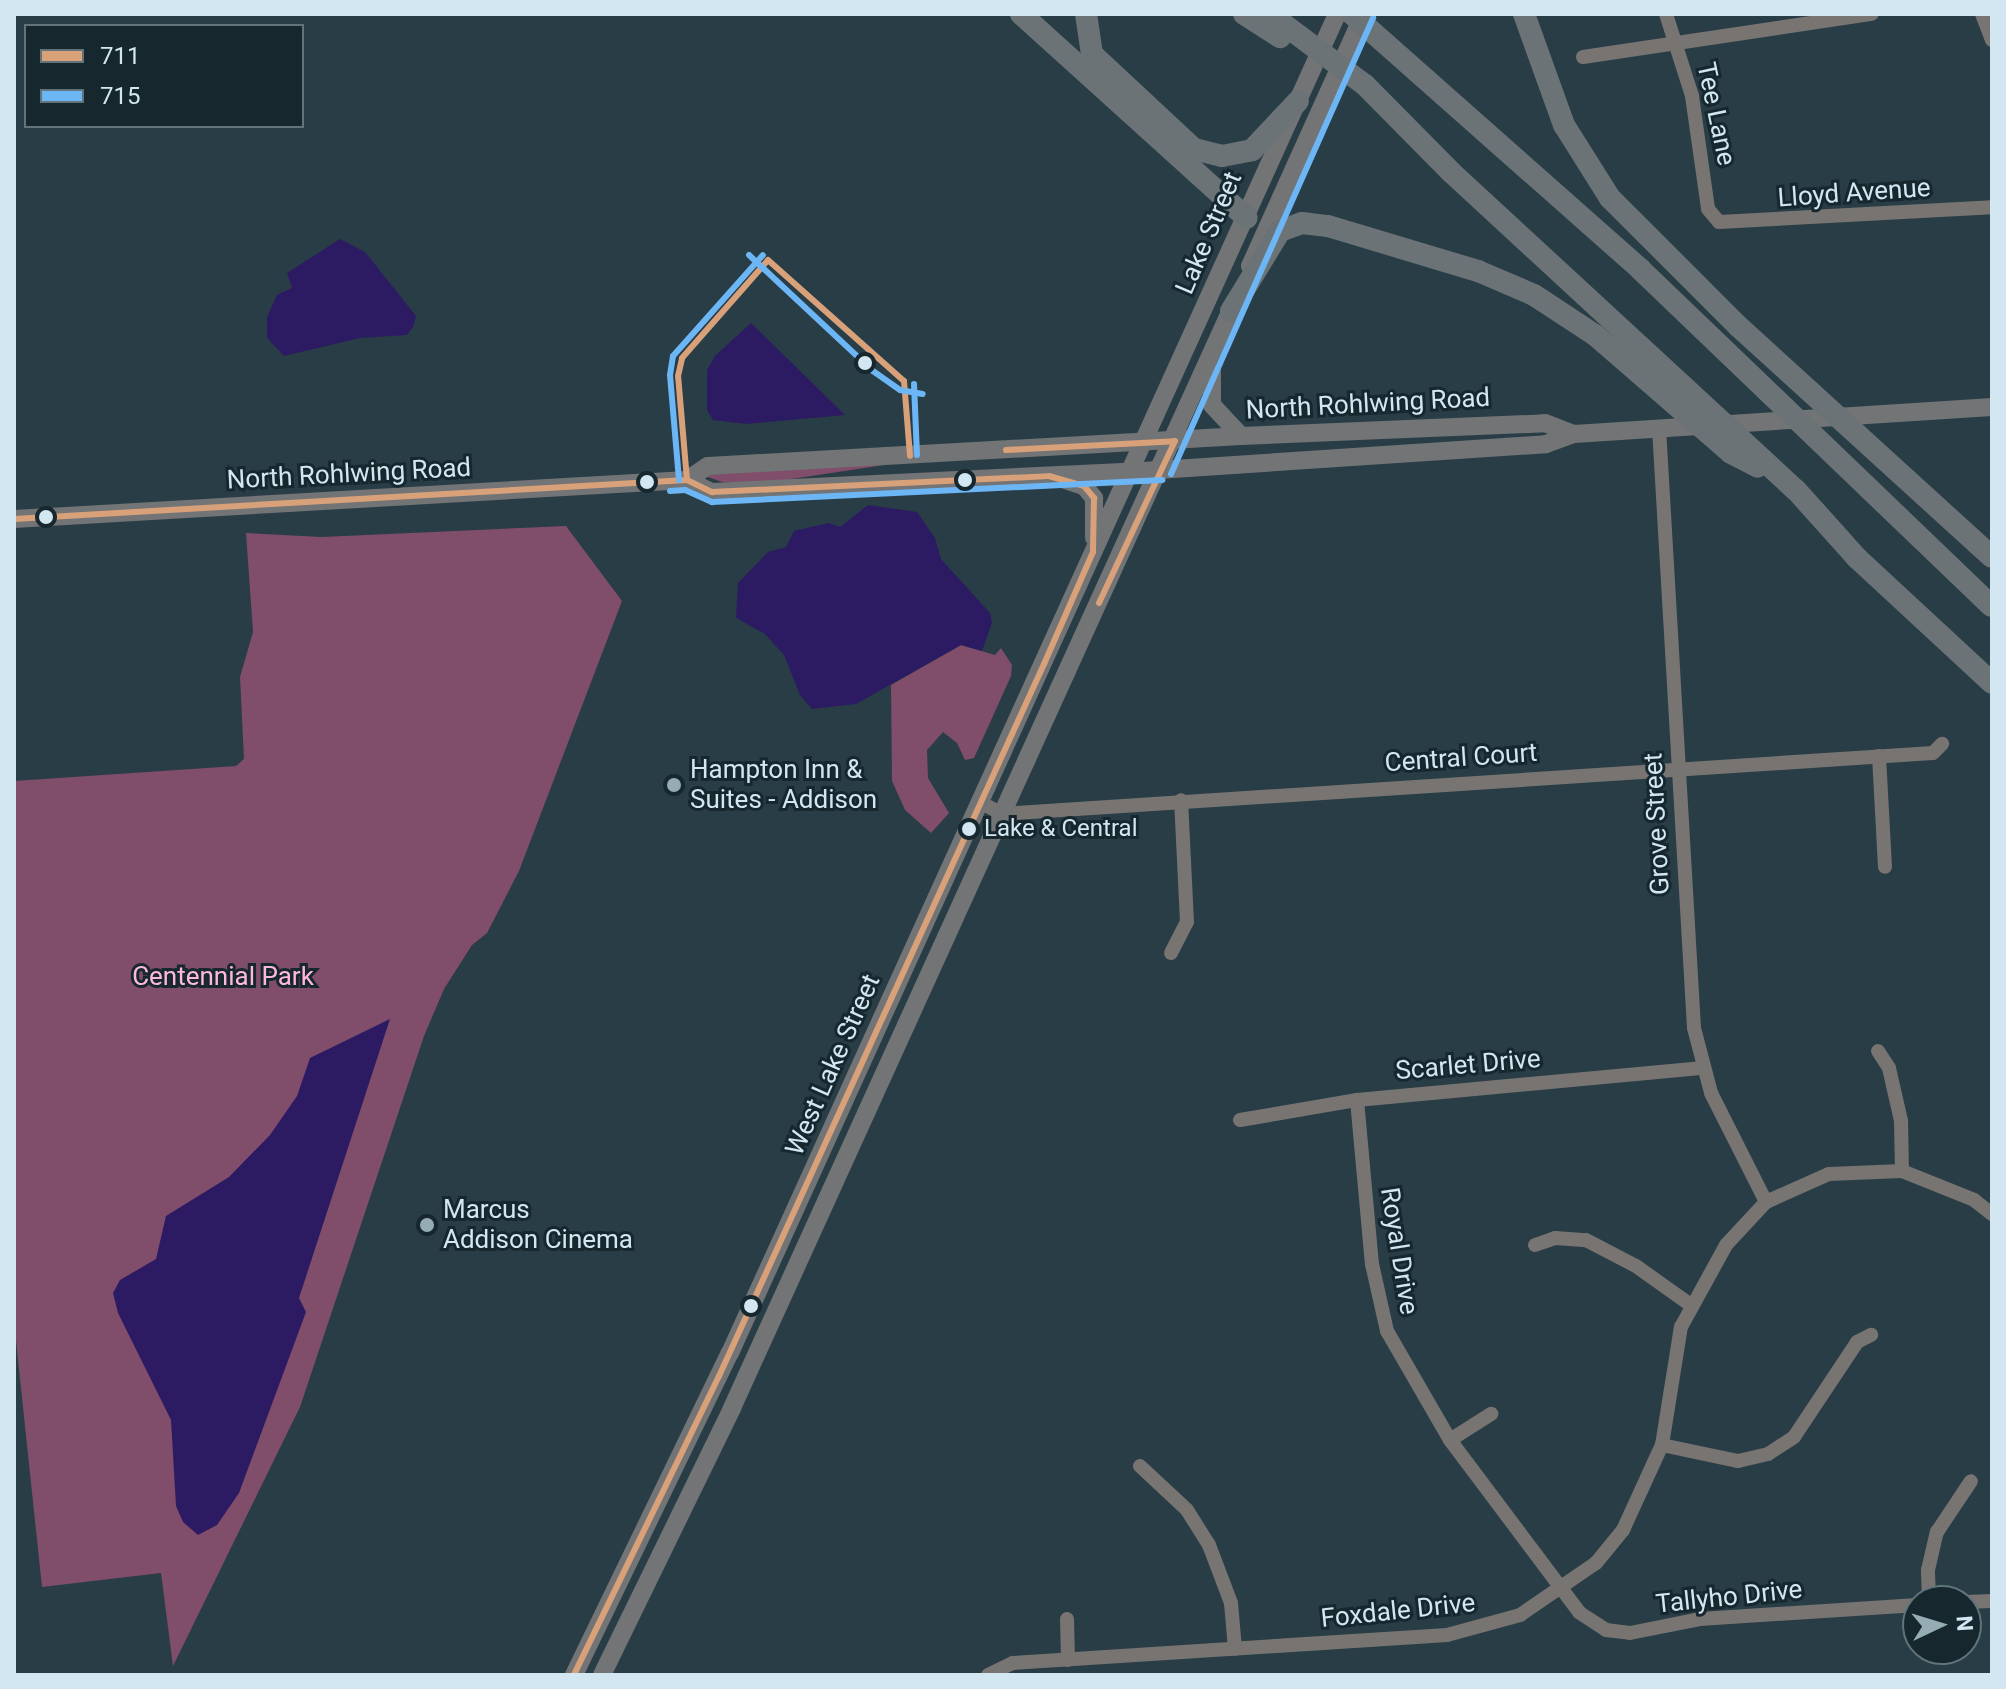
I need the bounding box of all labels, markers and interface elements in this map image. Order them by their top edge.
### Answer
legend [24,24,304,128]
text: 711 [100,42,140,70]
street label: Tee Lane [1690,60,1742,168]
text: 715 [100,82,140,110]
street label: Lake Street [1169,167,1249,299]
street label: Lloyd Avenue [1776,172,1932,214]
unlabelled marker [857,355,873,371]
street label: North Rohlwing Road [1245,382,1491,426]
street label: North Rohlwing Road [226,452,472,496]
unlabelled marker [957,472,973,488]
unlabelled marker [639,474,655,490]
unlabelled marker [38,509,54,525]
street label: Central Court [1384,737,1538,779]
street label: Grove Street [1638,752,1676,896]
place label: Hampton Inn & Suites - Addison [690,754,877,816]
marker: Hampton Inn & Suites - Addison [665,776,683,794]
place label: Lake & Central [984,815,1137,843]
marker: Lake & Central [961,821,977,837]
park label: Centennial Park [132,961,314,993]
street label: West Lake Street [779,970,887,1160]
street label: Scarlet Drive [1394,1043,1542,1087]
street label: Royal Drive [1374,1185,1424,1317]
place label: Marcus Addison Cinema [443,1194,633,1256]
marker: Marcus Addison Cinema [418,1216,436,1234]
unlabelled marker [743,1298,759,1314]
street label: Tallyho Drive [1654,1574,1804,1620]
north arrow [1902,1585,1982,1665]
street label: Foxdale Drive [1319,1587,1477,1635]
text: N [1951,1615,1977,1632]

